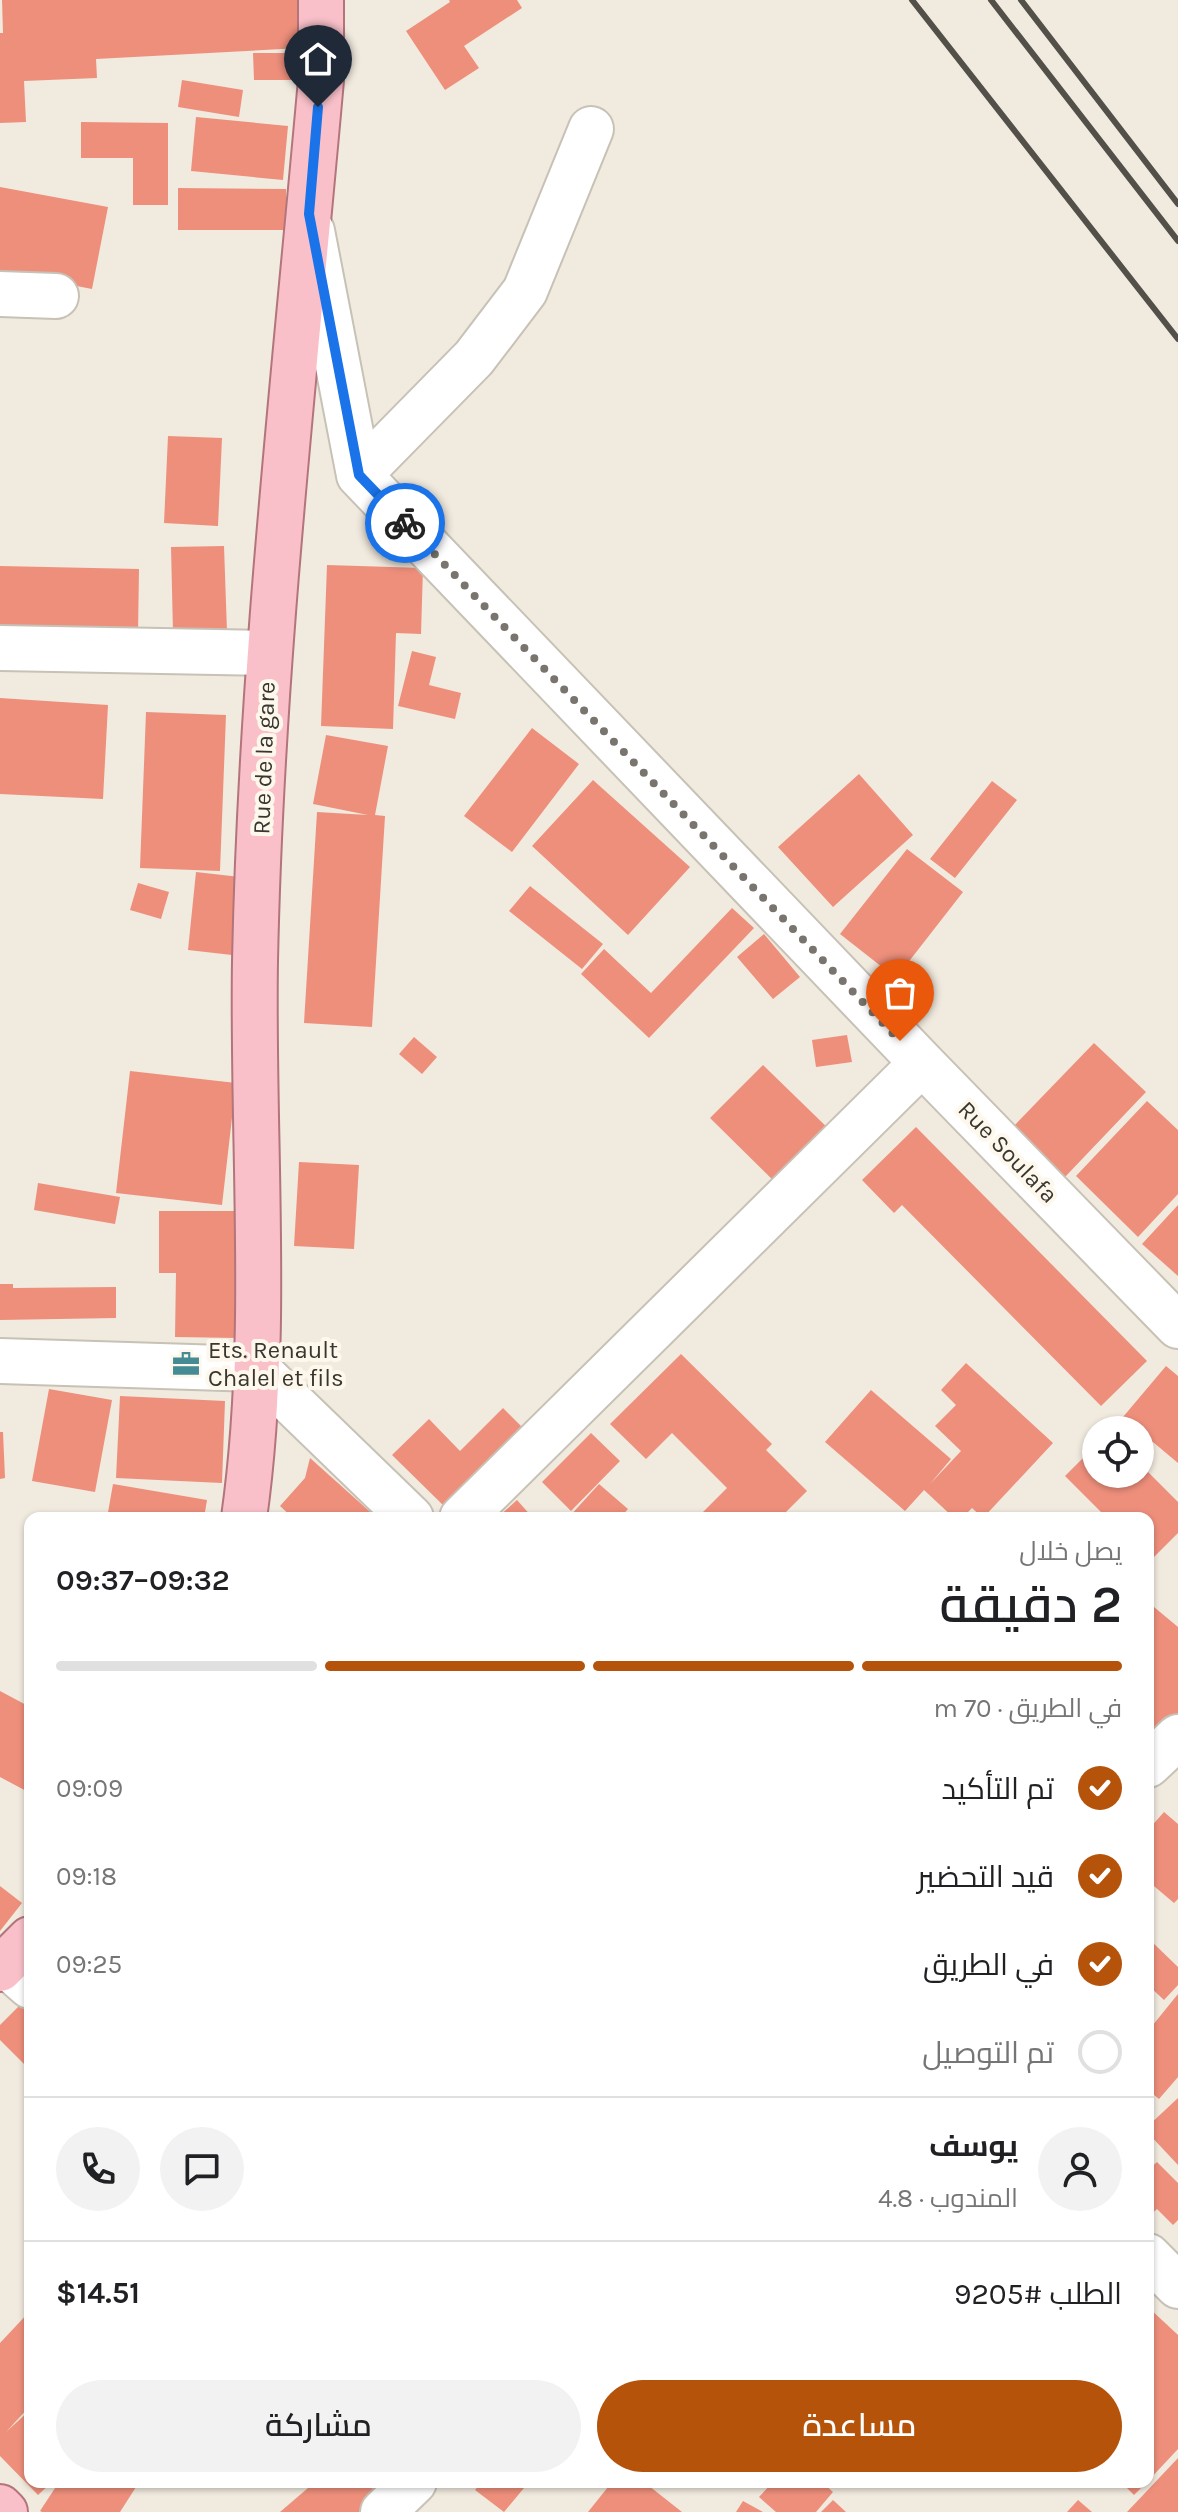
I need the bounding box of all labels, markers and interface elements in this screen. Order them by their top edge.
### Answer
pin [284,25,352,107]
icon: home [296,37,340,81]
courier [365,483,445,563]
icon: bike [383,501,427,545]
street label: Rue de la gare [247,681,281,835]
pin [866,959,934,1041]
icon: bag [878,971,922,1015]
street label: Rue Soulafa [953,1095,1063,1209]
place label: Ets. Renault Chalel et fils [208,1336,344,1392]
office icon: Ets. Renault Chalel et fils [171,1349,201,1379]
map controls [1082,1416,1154,1488]
button: locate [1082,1416,1154,1488]
text: يصل خلال [1019,1536,1122,1567]
text: 09:32–09:37 [56,1562,230,1598]
text: 2 دقيقة [939,1574,1122,1635]
text: في الطريق · 70 m [933,1693,1122,1724]
icon: check [1078,1766,1122,1810]
text: تم التأكيد [941,1771,1054,1807]
text: 09:09 [56,1773,123,1804]
icon: check [1078,1854,1122,1898]
text: قيد التحضير [917,1859,1054,1895]
text: 09:18 [56,1861,117,1892]
icon: check [1078,1942,1122,1986]
text: في الطريق [923,1947,1054,1983]
text: 09:25 [56,1949,122,1980]
text: تم التوصيل [922,2035,1054,2071]
button: phone [56,2127,140,2211]
button: chat [160,2127,244,2211]
button: person [1038,2127,1122,2211]
text: يوسف [929,2128,1018,2164]
text: المندوب · 4.8 [878,2183,1018,2214]
text: $14.51 [56,2275,140,2311]
text: الطلب #9205 [954,2276,1122,2312]
button: مشاركة [56,2380,581,2472]
button: مساعدة [597,2380,1122,2472]

